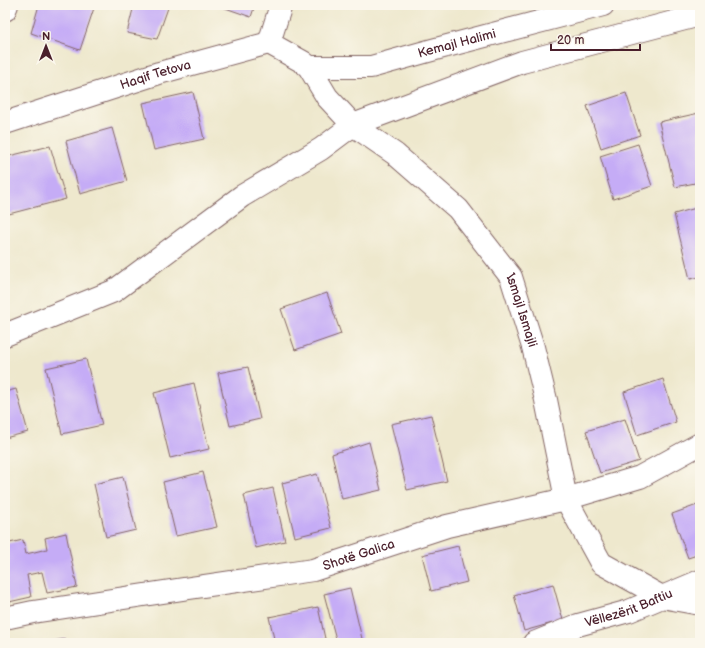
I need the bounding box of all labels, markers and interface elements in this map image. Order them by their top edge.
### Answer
north arrow [26,26,66,66]
street label: Kemajl Halimi [416,26,498,62]
scale bar [551,26,640,52]
text: N [42,30,50,43]
text: 20 m [557,33,584,48]
street label: Haqif Tetova [118,57,193,93]
street label: Ismajl Ismajli [503,270,541,349]
street label: Shotë Galica [321,536,397,574]
street label: Vëllezërit Baftiu [583,585,675,631]

